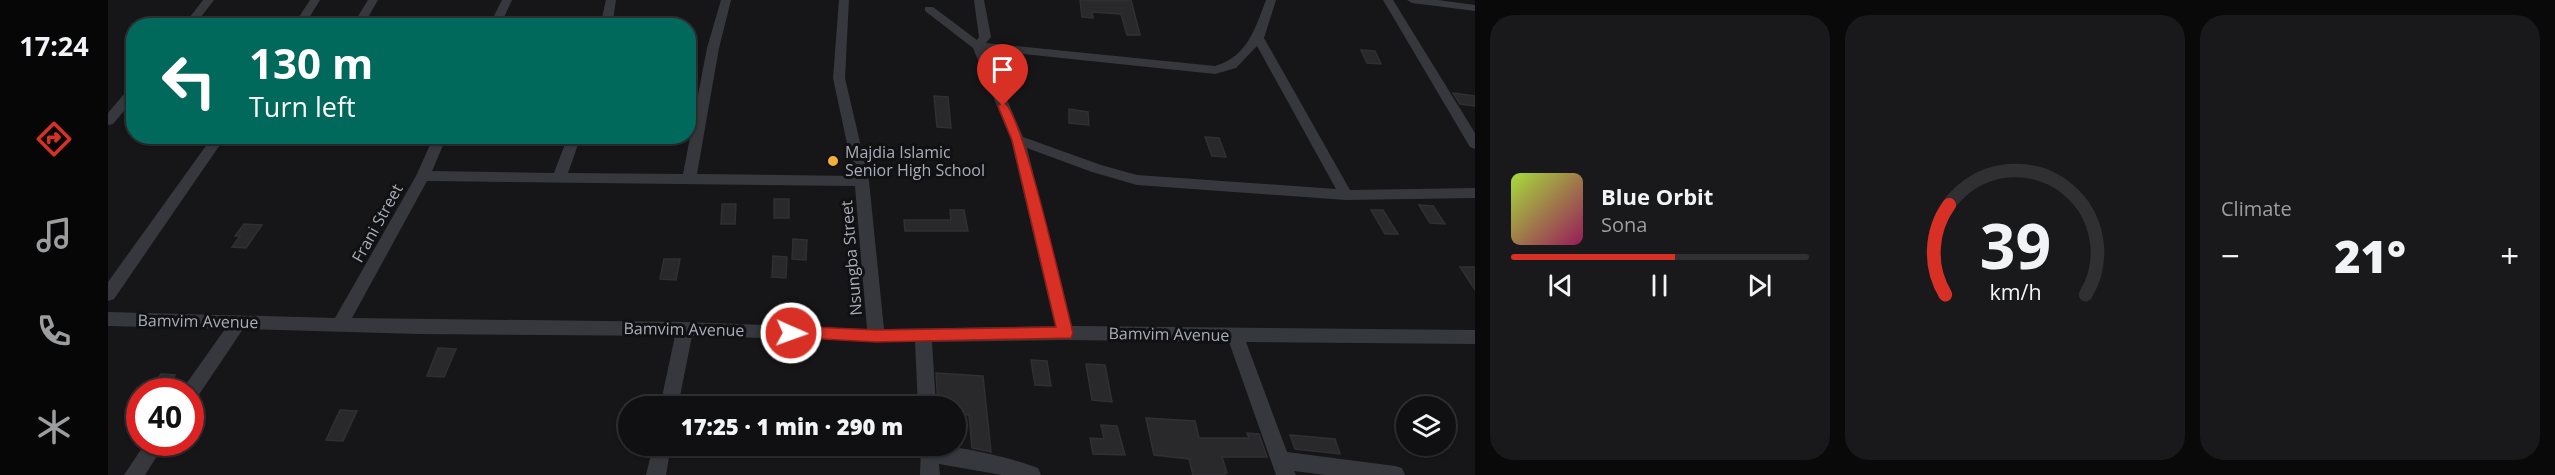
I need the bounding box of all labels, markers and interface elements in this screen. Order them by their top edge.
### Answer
text: 17:24 [19,27,89,64]
text: 130 m [249,34,373,91]
icon: left [150,42,228,120]
pin [977,44,1028,106]
icon: arrive [986,53,1019,86]
text: Turn left [249,88,356,125]
icon: directions [33,118,75,160]
place label: Majdia Islamic Senior High School [845,141,985,181]
marker: Majdia Islamic Senior High School [826,154,840,168]
street label: Frani Street [346,180,408,266]
text: Blue Orbit [1601,181,1713,211]
text: Climate [2221,195,2292,222]
street label: Nsungba Street [835,199,867,316]
text: 39 [1979,202,2051,287]
text: Sona [1601,211,1647,238]
icon: music [33,214,75,256]
text: 21° [2334,225,2406,286]
text: − [2221,233,2240,278]
text: + [2500,233,2519,278]
icon: previous [1544,269,1577,302]
icon: pause [1643,269,1676,302]
icon: next [1743,269,1776,302]
text: km/h [1989,277,2041,306]
position arrow [759,301,823,365]
street label: Bamvim Avenue [137,309,259,333]
icon: phone [33,310,75,352]
street label: Bamvim Avenue [623,317,745,341]
street label: Bamvim Avenue [1108,322,1230,346]
speed limit sign: 40 [126,378,204,456]
map controls [1396,396,1456,456]
button: layers [1396,396,1456,456]
icon: climate [33,406,75,448]
text: 17:25 · 1 min · 290 m [681,411,903,441]

